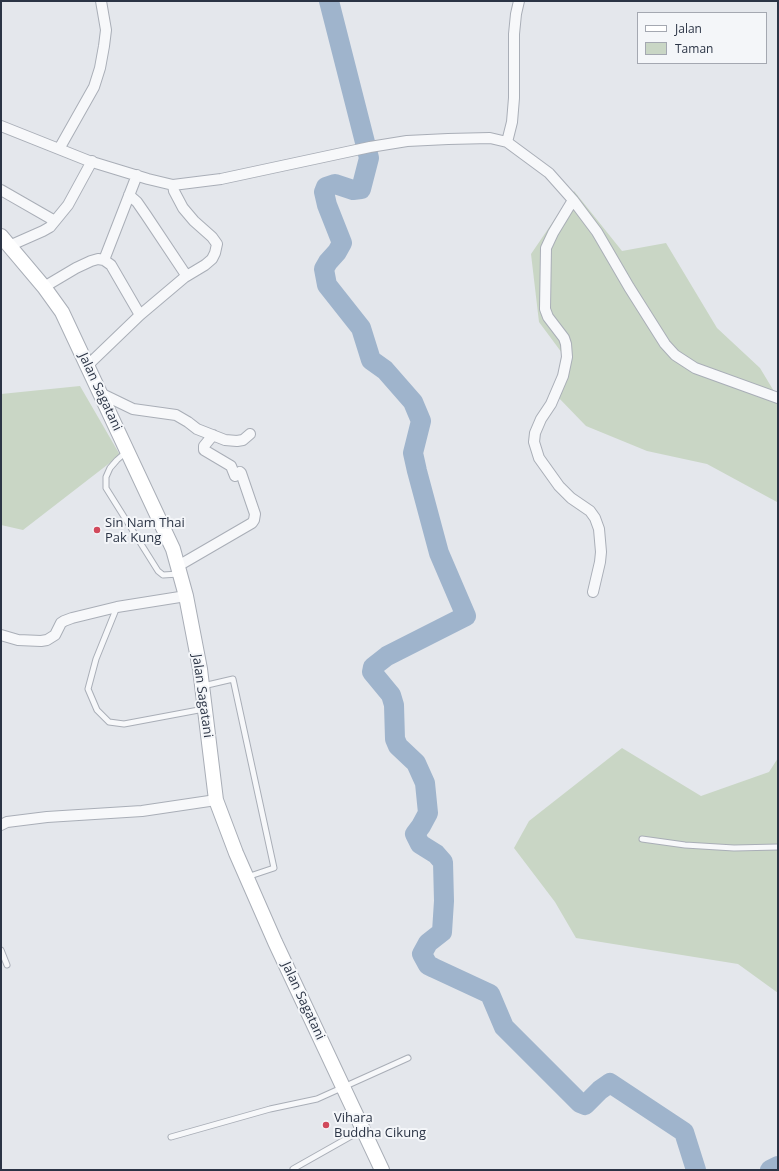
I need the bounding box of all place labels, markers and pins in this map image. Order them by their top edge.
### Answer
place label: Sin Nam Thai Pak Kung [105,515,185,546]
marker: Sin Nam Thai Pak Kung [92,525,102,535]
place label: Vihara Buddha Cikung [334,1110,426,1141]
marker: Vihara Buddha Cikung [321,1120,331,1130]

